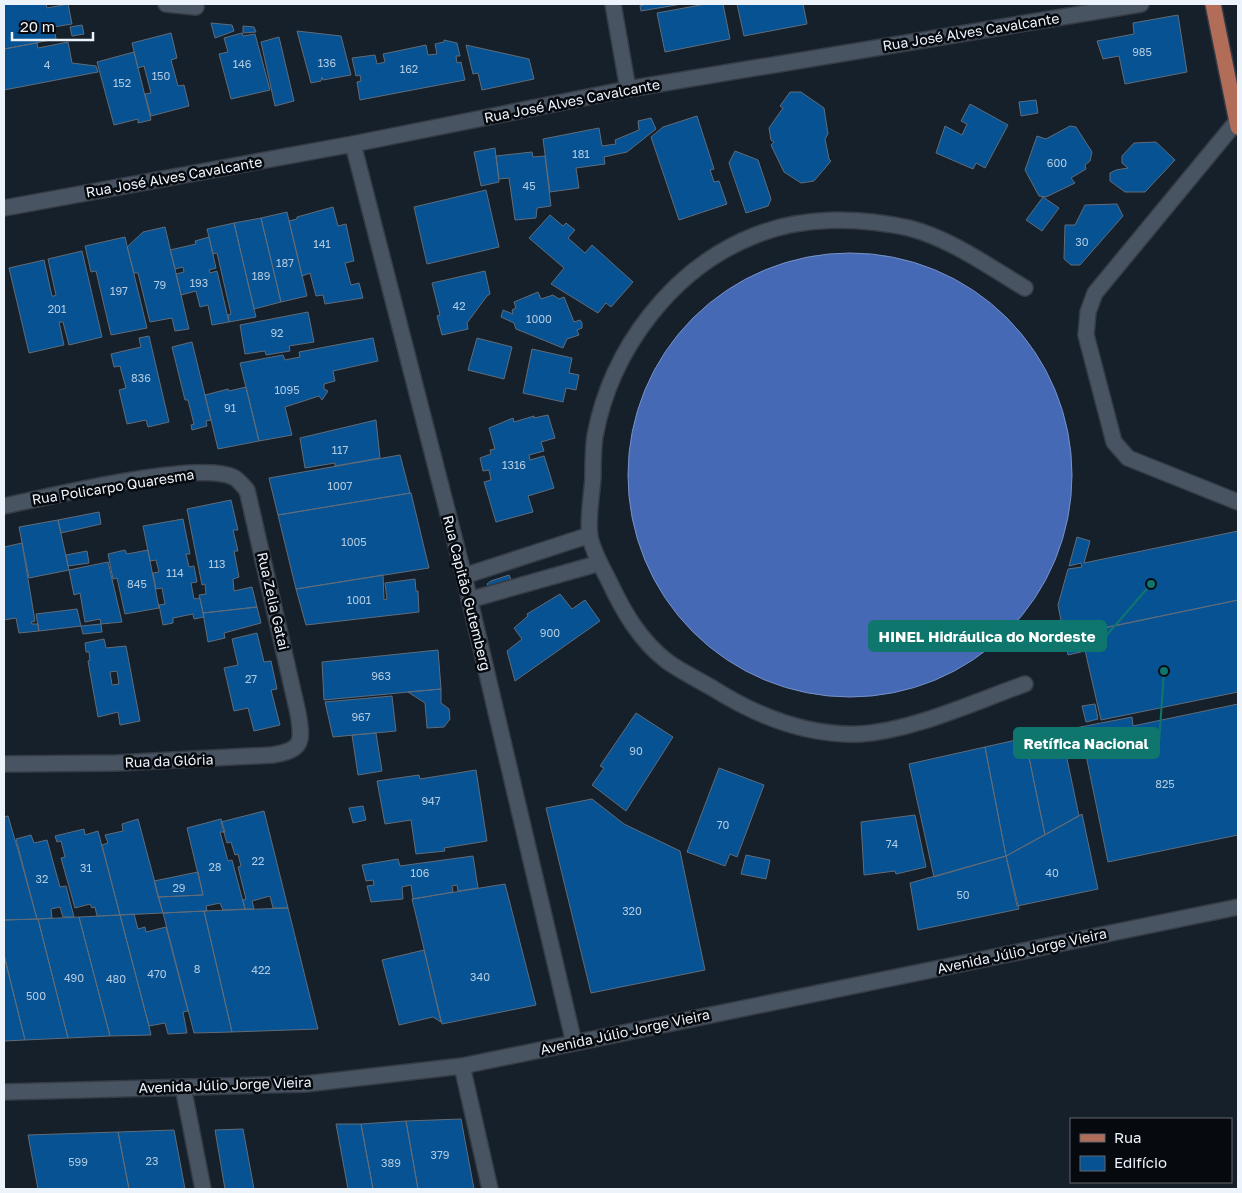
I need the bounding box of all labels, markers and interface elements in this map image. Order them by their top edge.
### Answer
street label: Rua José Alves Cavalcante [881,9,1061,54]
scale bar [12,10,94,42]
text: 20 m [20,17,55,35]
house number: 985 [1132,45,1152,58]
house number: 136 [318,56,337,69]
house number: 146 [233,57,252,70]
house number: 4 [44,58,51,71]
house number: 162 [400,62,418,75]
house number: 150 [152,69,170,82]
street label: Rua José Alves Cavalcante [483,75,661,126]
house number: 152 [113,76,131,89]
house number: 181 [572,147,590,160]
street label: Rua José Alves Cavalcante [84,153,263,200]
house number: 600 [1047,156,1067,169]
house number: 45 [522,179,536,192]
house number: 30 [1075,235,1089,248]
house number: 141 [313,237,331,250]
house number: 187 [276,256,294,269]
house number: 189 [252,269,270,282]
house number: 193 [190,276,208,289]
house number: 79 [154,278,166,291]
house number: 197 [110,284,128,297]
house number: 42 [452,299,466,312]
house number: 201 [48,302,66,315]
house number: 1000 [526,312,552,325]
house number: 92 [270,326,284,339]
house number: 836 [131,371,151,384]
house number: 1095 [274,383,300,396]
house number: 91 [224,401,236,414]
house number: 117 [332,443,348,456]
house number: 1316 [502,458,526,471]
street label: Rua Policarpo Quaresma [31,465,195,508]
house number: 1007 [328,479,353,492]
street label: Rua Capitão Gutemberg [440,513,495,672]
house number: 1005 [341,535,367,548]
street label: Rua Zelia Gatai [254,550,293,651]
house number: 113 [208,557,226,570]
house number: 114 [166,566,184,579]
house number: 845 [127,577,147,590]
house number: 1001 [347,593,371,606]
callout: HINEL Hidráulica do Nordeste [869,621,1106,651]
house number: 900 [540,626,560,639]
text: HINEL Hidráulica do Nordeste [878,627,1096,645]
house number: 963 [371,669,391,682]
house number: 27 [245,672,257,685]
house number: 967 [351,710,371,723]
callout: Retífica Nacional [1014,728,1159,758]
text: Retífica Nacional [1024,734,1148,752]
house number: 90 [629,744,643,757]
street label: Rua da Glória [124,750,214,771]
house number: 825 [1155,777,1175,790]
house number: 947 [421,794,441,807]
house number: 70 [717,818,730,831]
house number: 74 [886,837,899,850]
house number: 22 [252,854,264,867]
house number: 28 [208,860,222,873]
house number: 31 [80,861,92,874]
house number: 106 [411,866,430,879]
house number: 40 [1045,866,1059,879]
house number: 32 [36,872,48,885]
house number: 29 [172,881,186,894]
house number: 50 [956,888,970,901]
house number: 320 [622,904,642,917]
street label: Avenida Júlio Jorge Vieira [936,924,1108,977]
house number: 8 [194,962,201,975]
house number: 422 [251,963,271,976]
house number: 470 [147,967,167,980]
house number: 340 [470,970,490,983]
house number: 490 [64,971,84,984]
house number: 480 [106,972,126,985]
house number: 500 [26,989,46,1002]
street label: Avenida Júlio Jorge Vieira [539,1005,711,1058]
street label: Avenida Júlio Jorge Vieira [138,1073,312,1096]
legend [1070,1118,1232,1183]
text: Rua [1114,1128,1141,1146]
house number: 379 [431,1148,449,1161]
text: Edifício [1114,1153,1167,1171]
house number: 23 [146,1154,158,1167]
house number: 599 [68,1155,88,1168]
house number: 389 [381,1156,401,1169]

